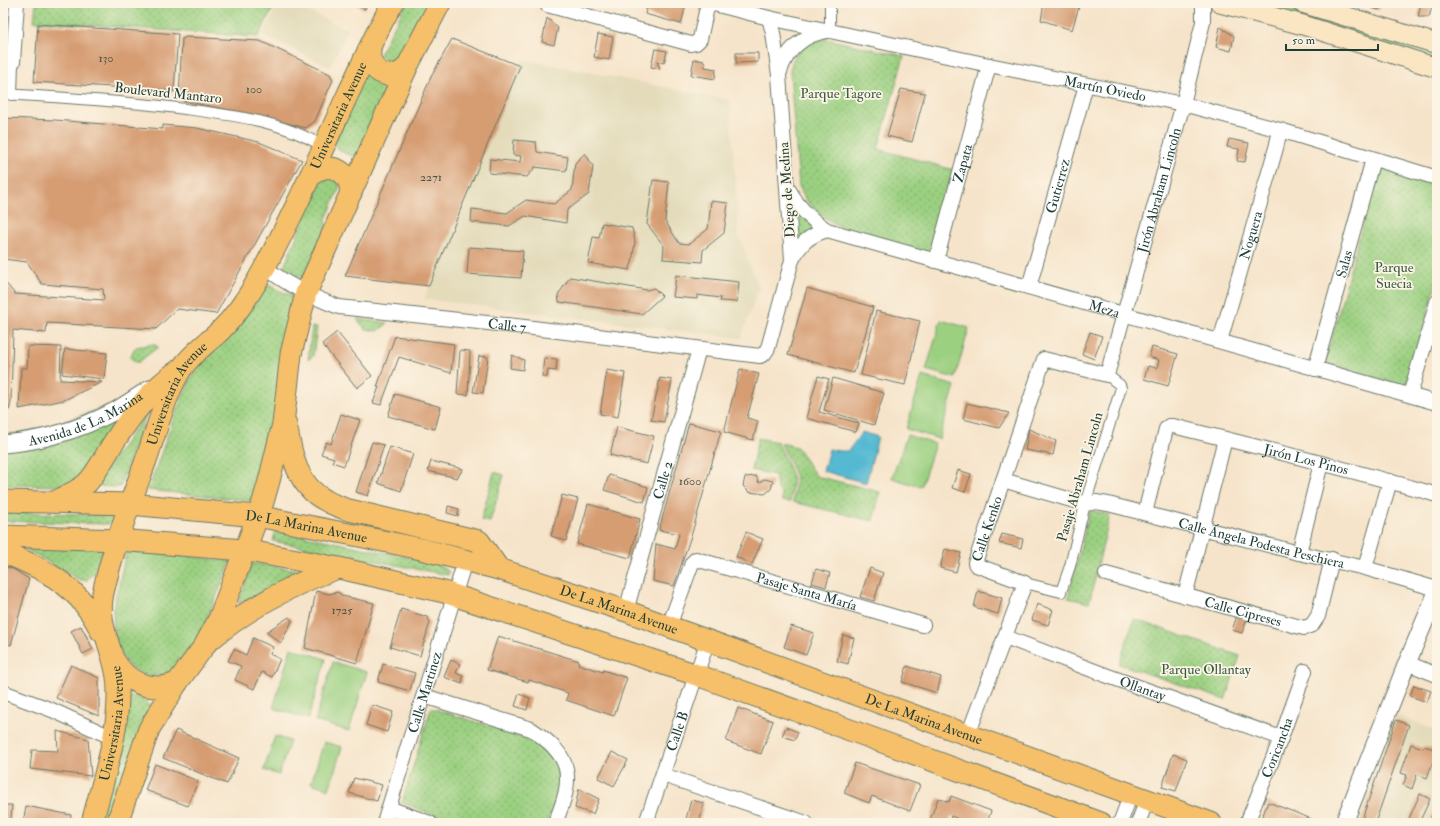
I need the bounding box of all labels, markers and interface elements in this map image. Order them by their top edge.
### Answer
scale bar [1286,26,1378,52]
text: 50 m [1292,33,1316,48]
house number: 130 [98,51,114,66]
street label: Universitaria Avenue [306,59,370,172]
street label: Martín Oviedo [1062,72,1148,105]
street label: Boulevard Mantaro [114,79,223,107]
house number: 100 [246,82,262,97]
park label: Parque Tagore [800,85,882,102]
street label: Jirón Abraham Lincoln [1133,126,1184,256]
street label: Diego de Medina [775,141,799,238]
street label: Zapata [949,142,976,185]
street label: Gutierrez [1042,156,1073,215]
house number: 2271 [420,170,442,185]
street label: Noguera [1236,209,1266,262]
street label: Salas [1332,248,1356,280]
park label: Parque Suecia [1374,259,1414,292]
street label: Meza [1087,296,1122,321]
street label: Calle 7 [487,315,528,336]
street label: Universitaria Avenue [143,338,211,448]
street label: Avenida de La Marina [26,387,146,449]
street label: Pasaje Abraham Lincoln [1053,410,1107,544]
street label: Jirón Los Pinos [1261,440,1350,478]
street label: Calle 2 [649,459,676,501]
house number: 1600 [679,474,701,489]
street label: Calle Kenko [968,494,1006,564]
street label: De La Marina Avenue [245,506,369,546]
street label: Calle Ángela Podesta Peschiera [1177,514,1346,572]
street label: Pasaje Santa María [754,568,859,614]
street label: De La Marina Avenue [558,581,680,638]
street label: Calle Cipreses [1203,593,1284,630]
house number: 1725 [331,603,353,618]
street label: Calle Martinez [404,649,445,735]
park label: Parque Ollantay [1161,661,1252,679]
street label: Universitaria Avenue [95,664,127,783]
street label: Ollantay [1117,672,1169,706]
street label: De La Marina Avenue [863,690,985,748]
street label: Calle B [662,709,692,753]
street label: Coricancha [1257,715,1296,780]

